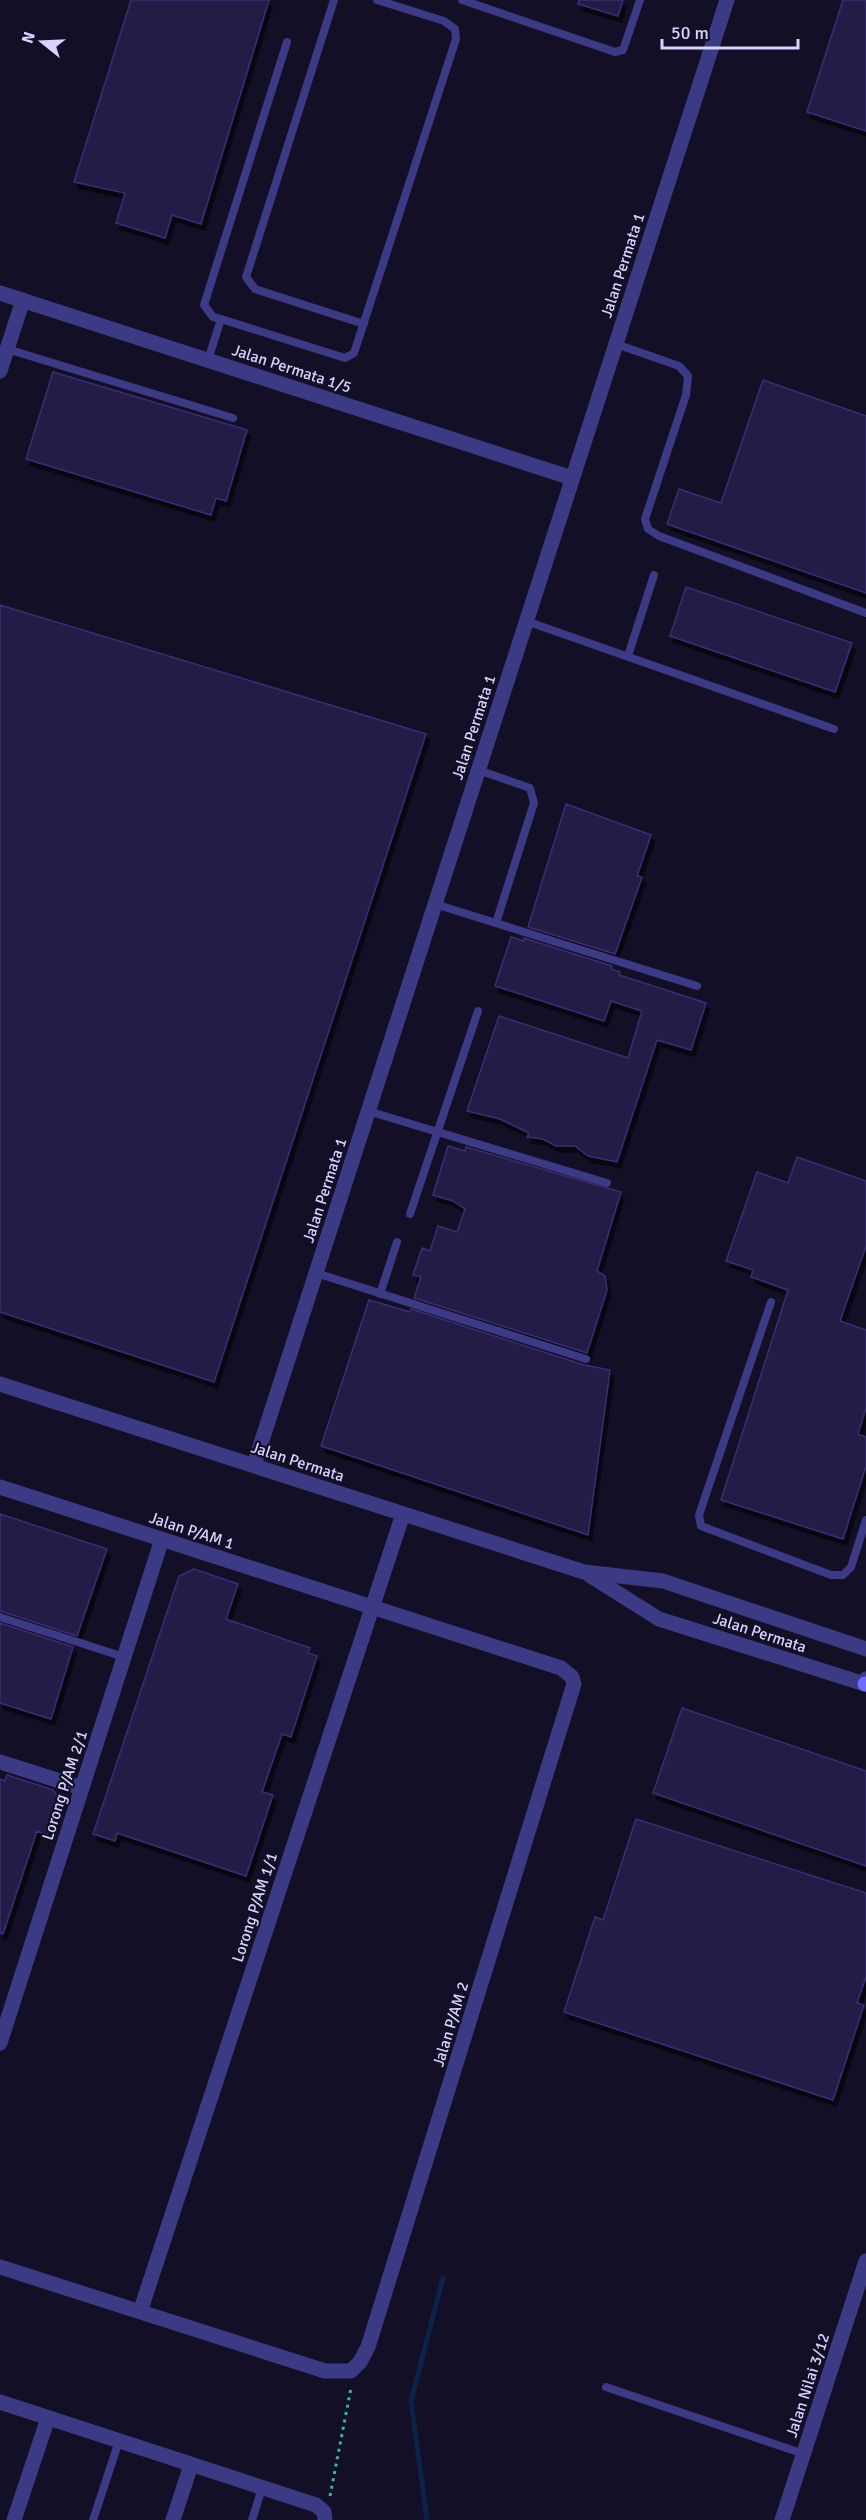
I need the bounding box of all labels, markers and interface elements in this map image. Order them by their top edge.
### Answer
north arrow [12,12,72,72]
scale bar [662,12,798,50]
text: 50 m [671,22,709,44]
text: N [17,29,40,46]
street label: Jalan Permata 1 [597,210,649,320]
street label: Jalan Permata 1/5 [229,340,354,398]
street label: Jalan Permata 1 [448,672,500,782]
street label: Jalan Permata 1 [299,1135,351,1245]
street label: Jalan Permata [249,1437,347,1486]
street label: Jalan P/AM 1 [147,1508,237,1554]
street label: Jalan Permata [711,1608,809,1657]
street label: Lorong P/AM 2/1 [38,1728,92,1843]
street label: Lorong P/AM 1/1 [228,1850,282,1965]
street label: Jalan P/AM 2 [429,1979,473,2069]
street label: Jalan Nilai 3/12 [782,2331,834,2440]

